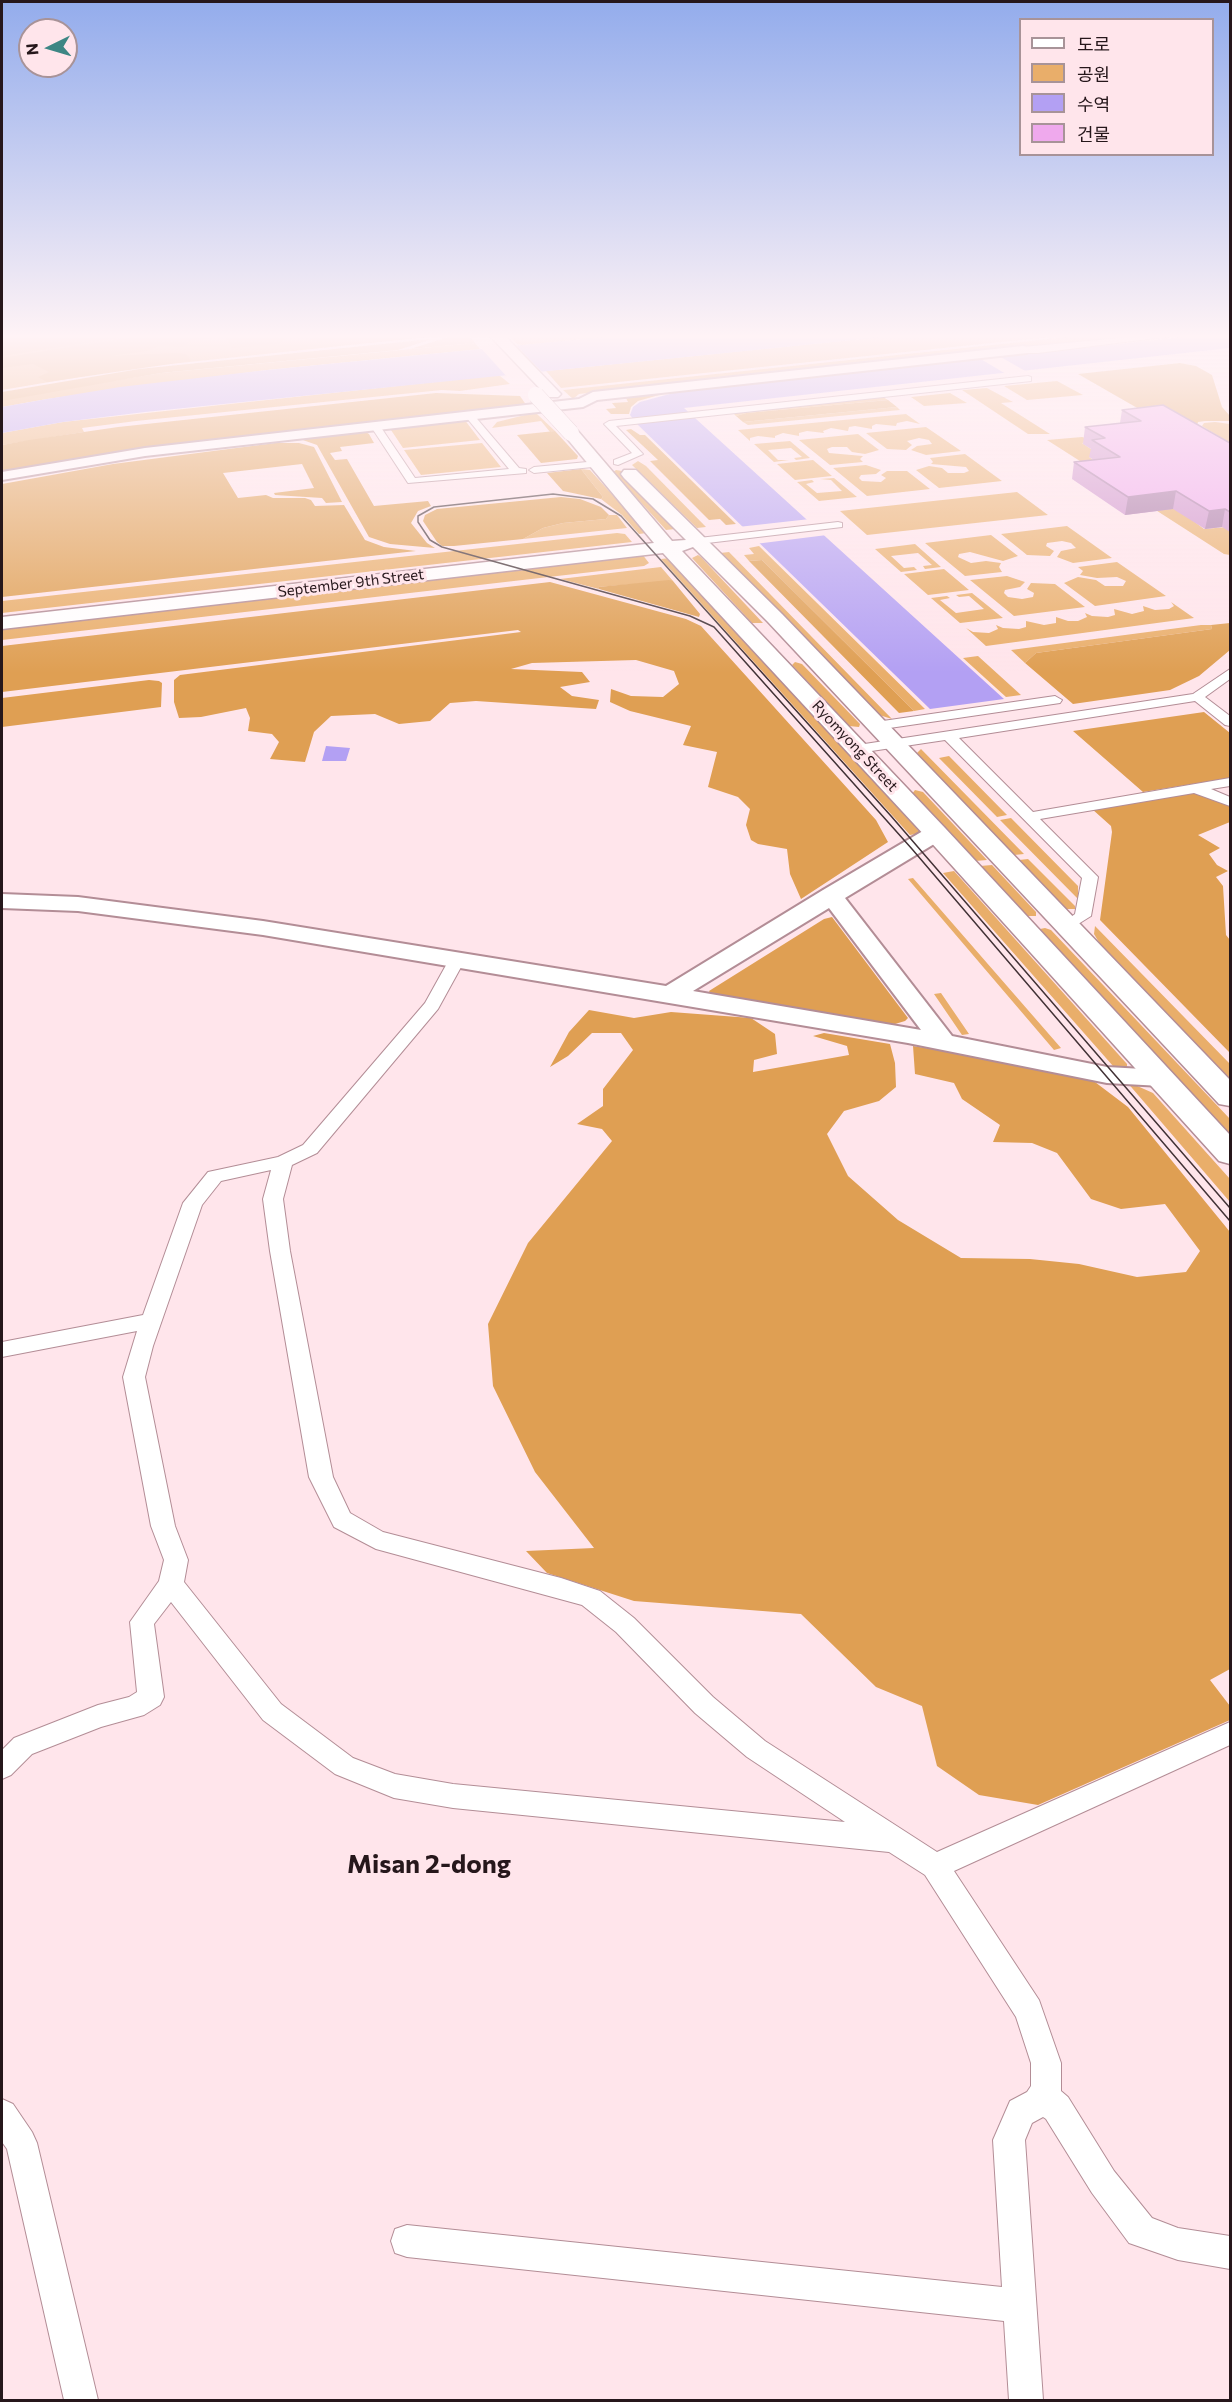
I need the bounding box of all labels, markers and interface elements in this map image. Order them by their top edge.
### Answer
north arrow [18,18,78,78]
legend [1019,18,1214,156]
text: 도로 [1077,33,1110,55]
text: N [22,43,42,56]
text: 공원 [1077,63,1110,85]
text: 수역 [1077,93,1110,115]
text: 건물 [1077,123,1110,145]
street label: September 9th Street [277,565,425,601]
street label: Ryomyong Street [808,697,902,795]
district label: Misan 2-dong [347,1848,511,1880]

